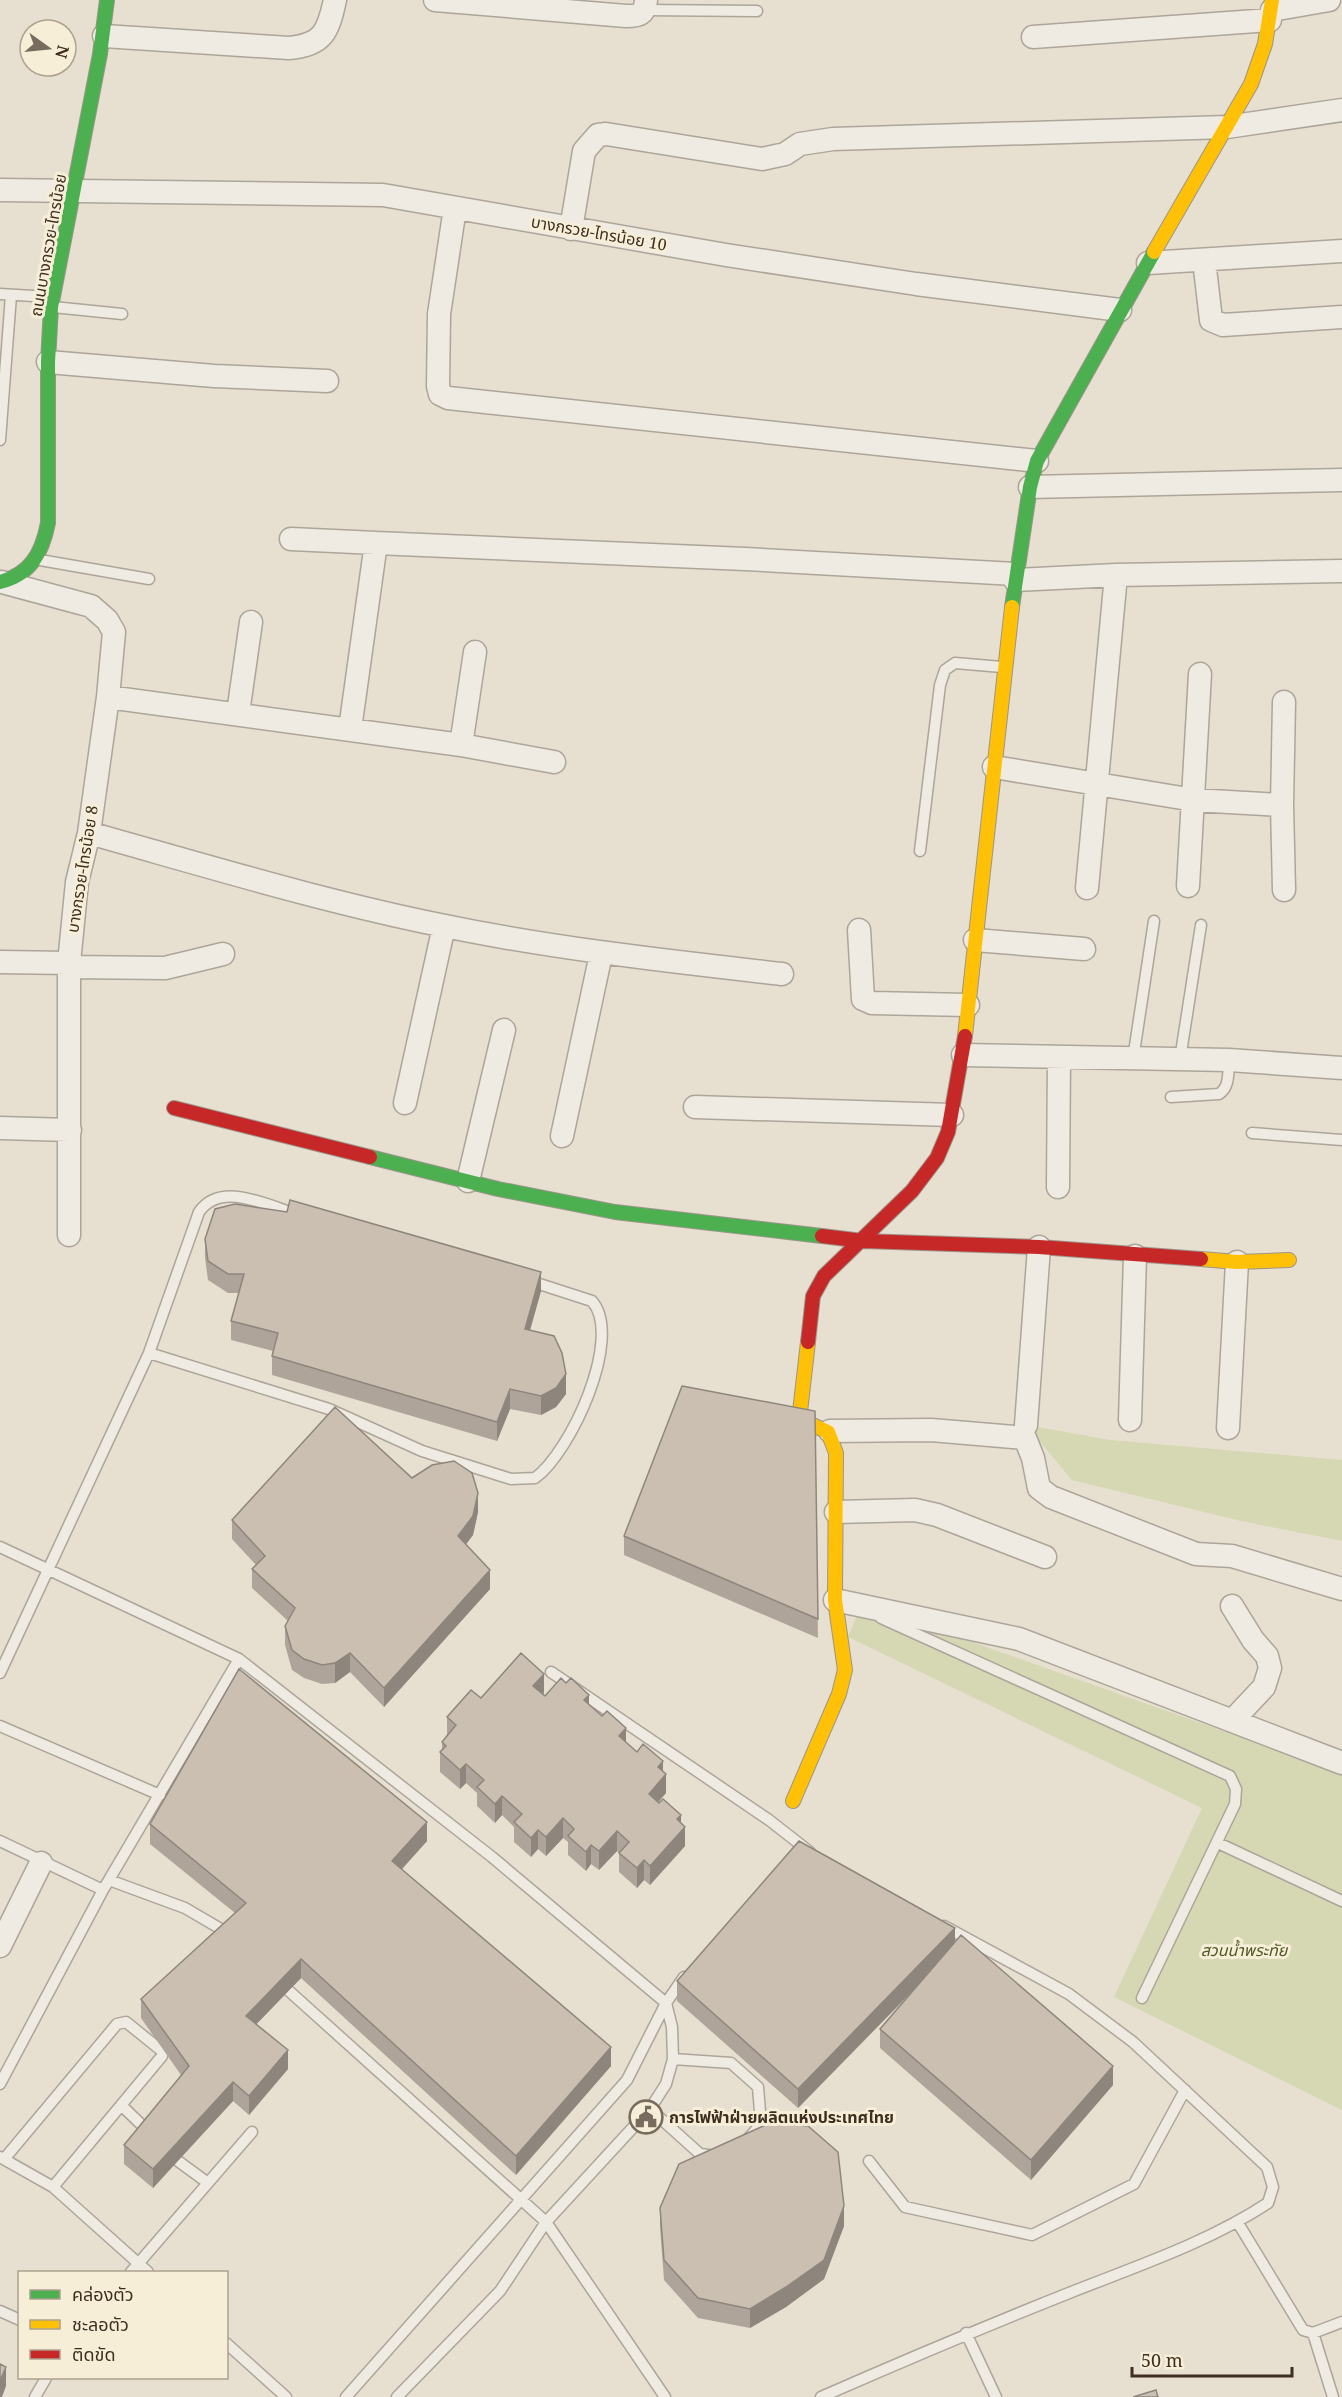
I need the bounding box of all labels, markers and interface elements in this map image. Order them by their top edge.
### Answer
north arrow [18,18,78,78]
text: N [50,43,75,61]
street label: ถนนบางกรวย-ไทรน้อย [25,172,71,318]
street label: บางกรวย-ไทรน้อย 10 [529,210,669,256]
street label: บางกรวย-ไทรน้อย 8 [61,804,103,934]
park label: สวนน้ำพระทัย [1201,1939,1289,1961]
public building icon: การไฟฟ้าฝ่ายผลิตแห่งประเทศไทย [628,2099,664,2135]
place label: การไฟฟ้าฝ่ายผลิตแห่งประเทศไทย [669,2106,894,2128]
legend [18,2271,228,2379]
text: คล่องตัว [72,2282,134,2306]
text: ชะลอตัว [72,2312,129,2336]
scale bar [1132,2340,1292,2378]
text: ติดขัด [72,2342,115,2366]
text: 50 m [1141,2348,1183,2372]

